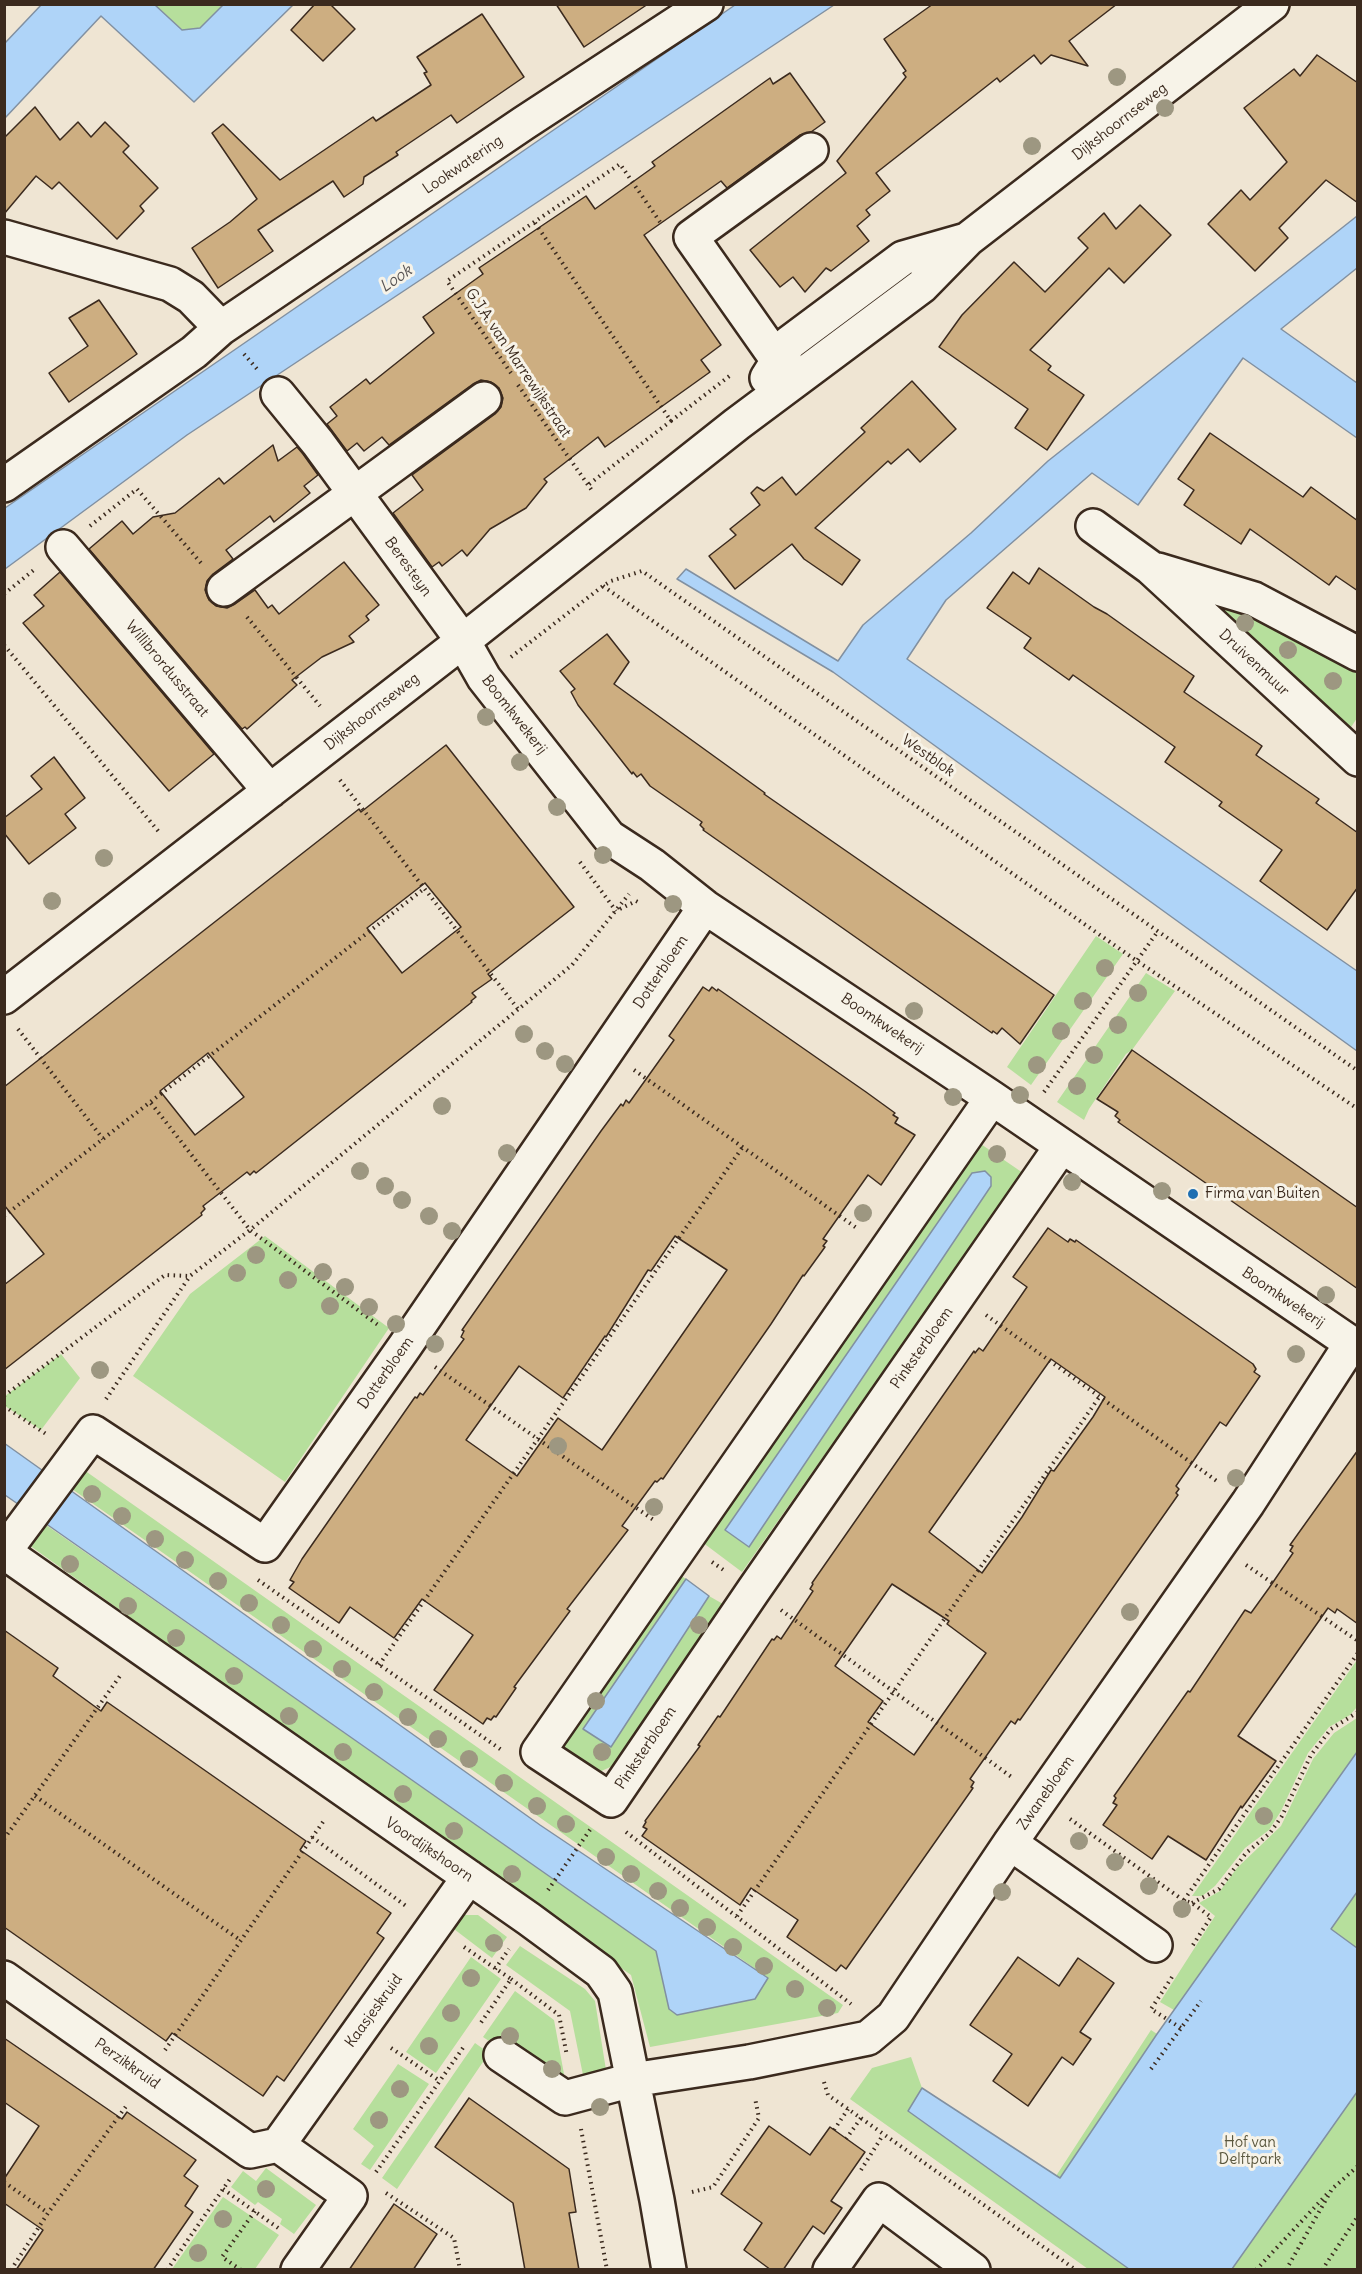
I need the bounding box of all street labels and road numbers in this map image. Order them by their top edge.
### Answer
street label: Dijkshoornseweg [1069,79,1171,165]
street label: Lookwatering [420,132,506,198]
street label: G.J.A. van Marrewijkstraat [461,285,575,441]
street label: Beresteyn [381,534,435,600]
street label: Willibrordusstraat [122,617,212,721]
street label: Druivenmuur [1215,626,1293,700]
street label: Dijkshoornseweg [321,669,423,755]
street label: Boomkwekerij [477,672,551,758]
street label: Westblok [898,731,958,781]
street label: Dotterbloem [630,932,692,1012]
street label: Boomkwekerij [837,990,927,1058]
street label: Boomkwekerij [1238,1264,1328,1332]
street label: Pinksterbloem [887,1304,957,1392]
street label: Dotterbloem [354,1333,418,1413]
street label: Pinksterbloem [612,1703,680,1793]
street label: Zwanebloem [1014,1752,1078,1834]
street label: Voordijkshoorn [382,1814,476,1886]
street label: Kaasjeskruid [341,1971,407,2051]
street label: Perzikkruid [91,2035,163,2093]

